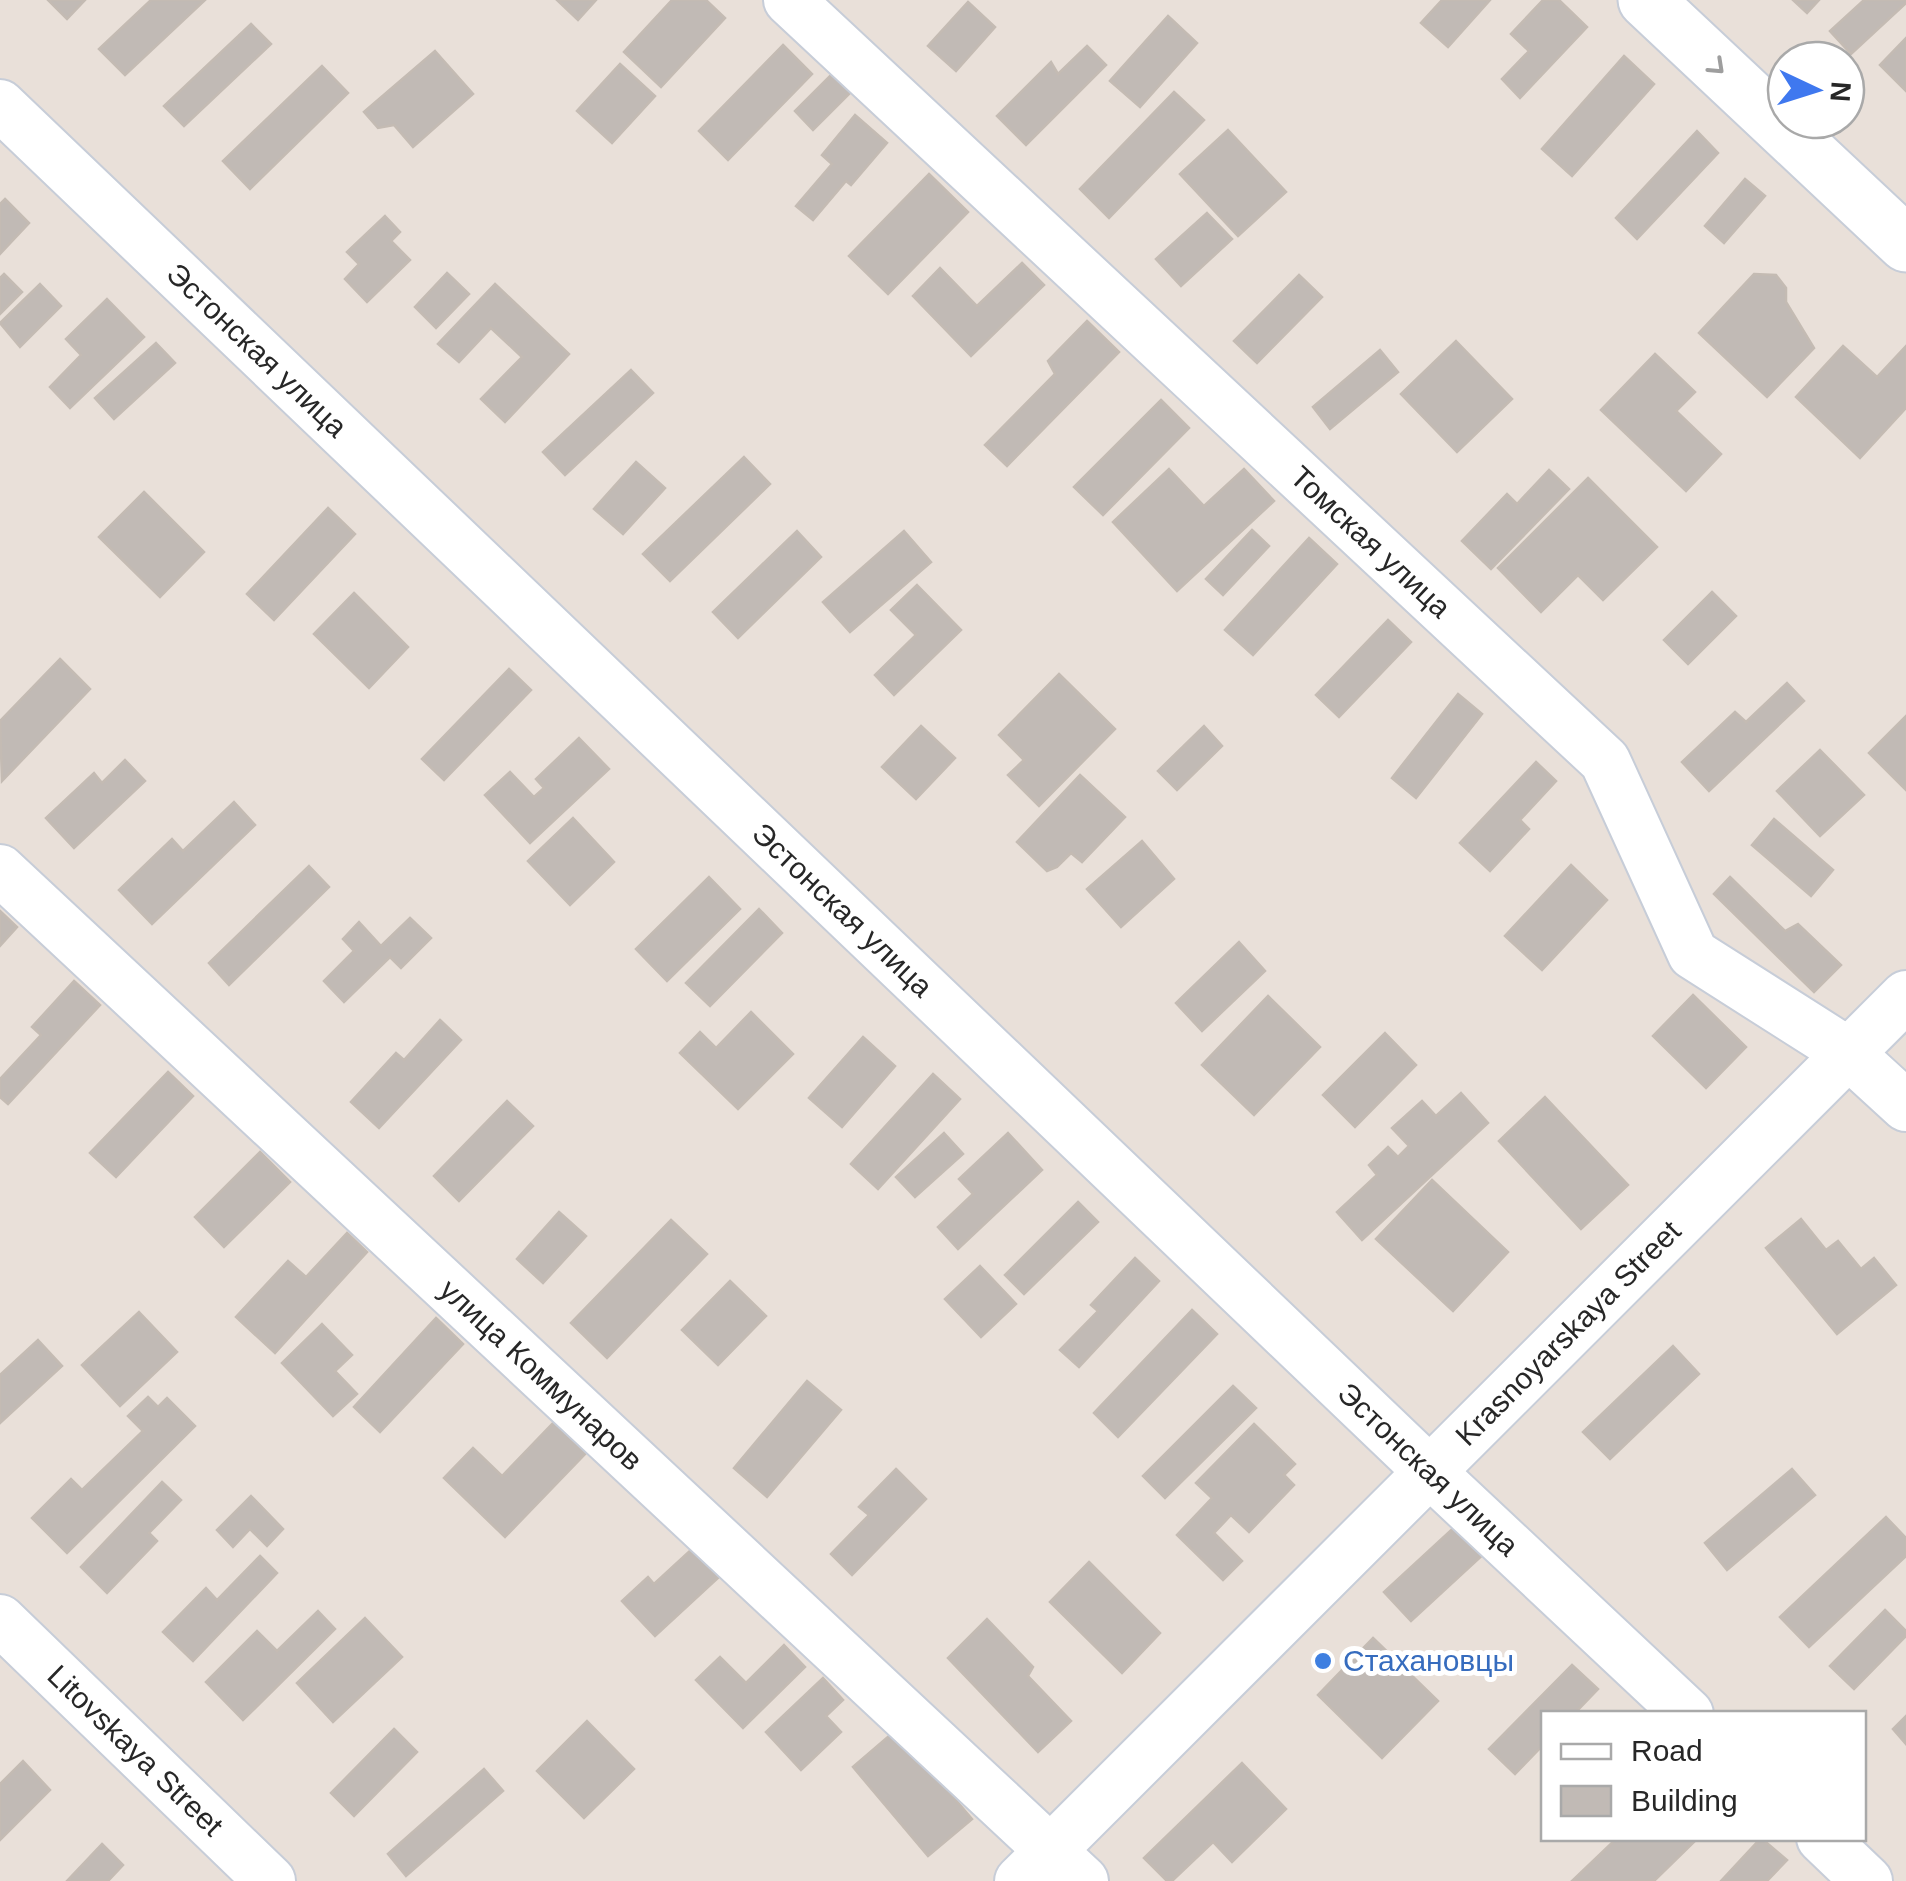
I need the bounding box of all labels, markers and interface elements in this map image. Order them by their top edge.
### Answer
north arrow [1766,40,1866,140]
one-way arrow [1705,55,1724,73]
text: N [1824,81,1857,103]
street label: Эстонская улица [160,257,354,444]
street label: Томская улица [1284,460,1458,624]
street label: Эстонская улица [746,816,939,1003]
street label: Krasnoyarskaya Street [1449,1214,1687,1452]
street label: улица Коммунаров [433,1272,649,1477]
street label: Эстонская улица [1331,1376,1525,1562]
place label: Стахановцы [1343,1644,1514,1677]
marker: Стахановцы [1312,1650,1334,1672]
street label: Litovskaya Street [41,1658,230,1843]
legend [1541,1711,1866,1841]
text: Road [1631,1734,1703,1767]
text: Building [1631,1784,1738,1817]

